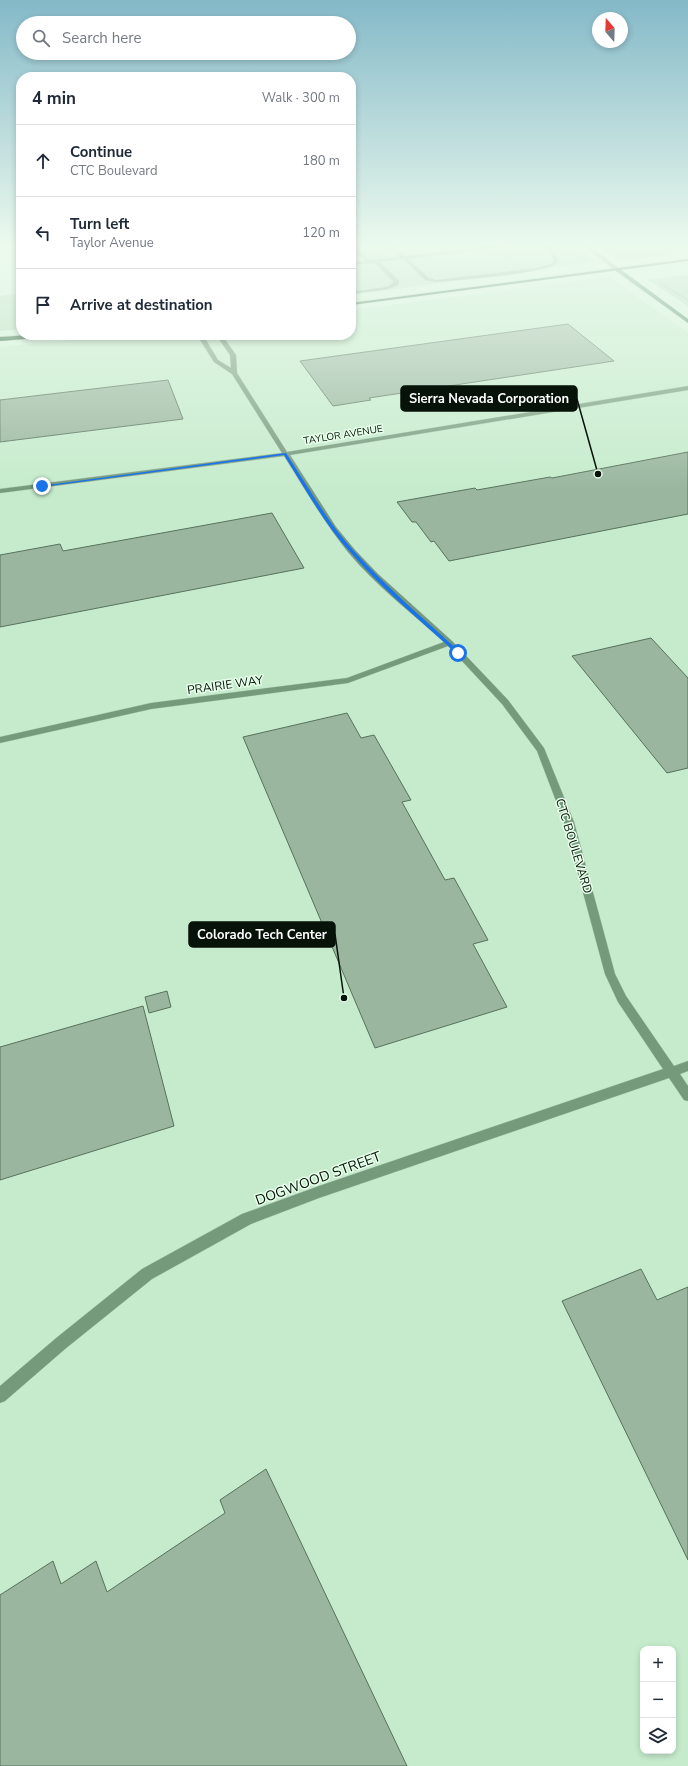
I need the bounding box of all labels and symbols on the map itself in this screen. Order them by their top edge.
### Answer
north arrow [592,12,628,48]
callout: Sierra Nevada Corporation [401,386,577,411]
text: Sierra Nevada Corporation [409,390,569,408]
street label: TAYLOR AVENUE [303,422,384,448]
route end [33,477,51,495]
route start [449,644,467,662]
street label: PRAIRIE WAY [186,672,265,698]
street label: CTC BOULEVARD [552,797,596,896]
callout: Colorado Tech Center [189,922,335,947]
text: Colorado Tech Center [197,926,328,944]
street label: DOGWOOD STREET [253,1147,384,1210]

